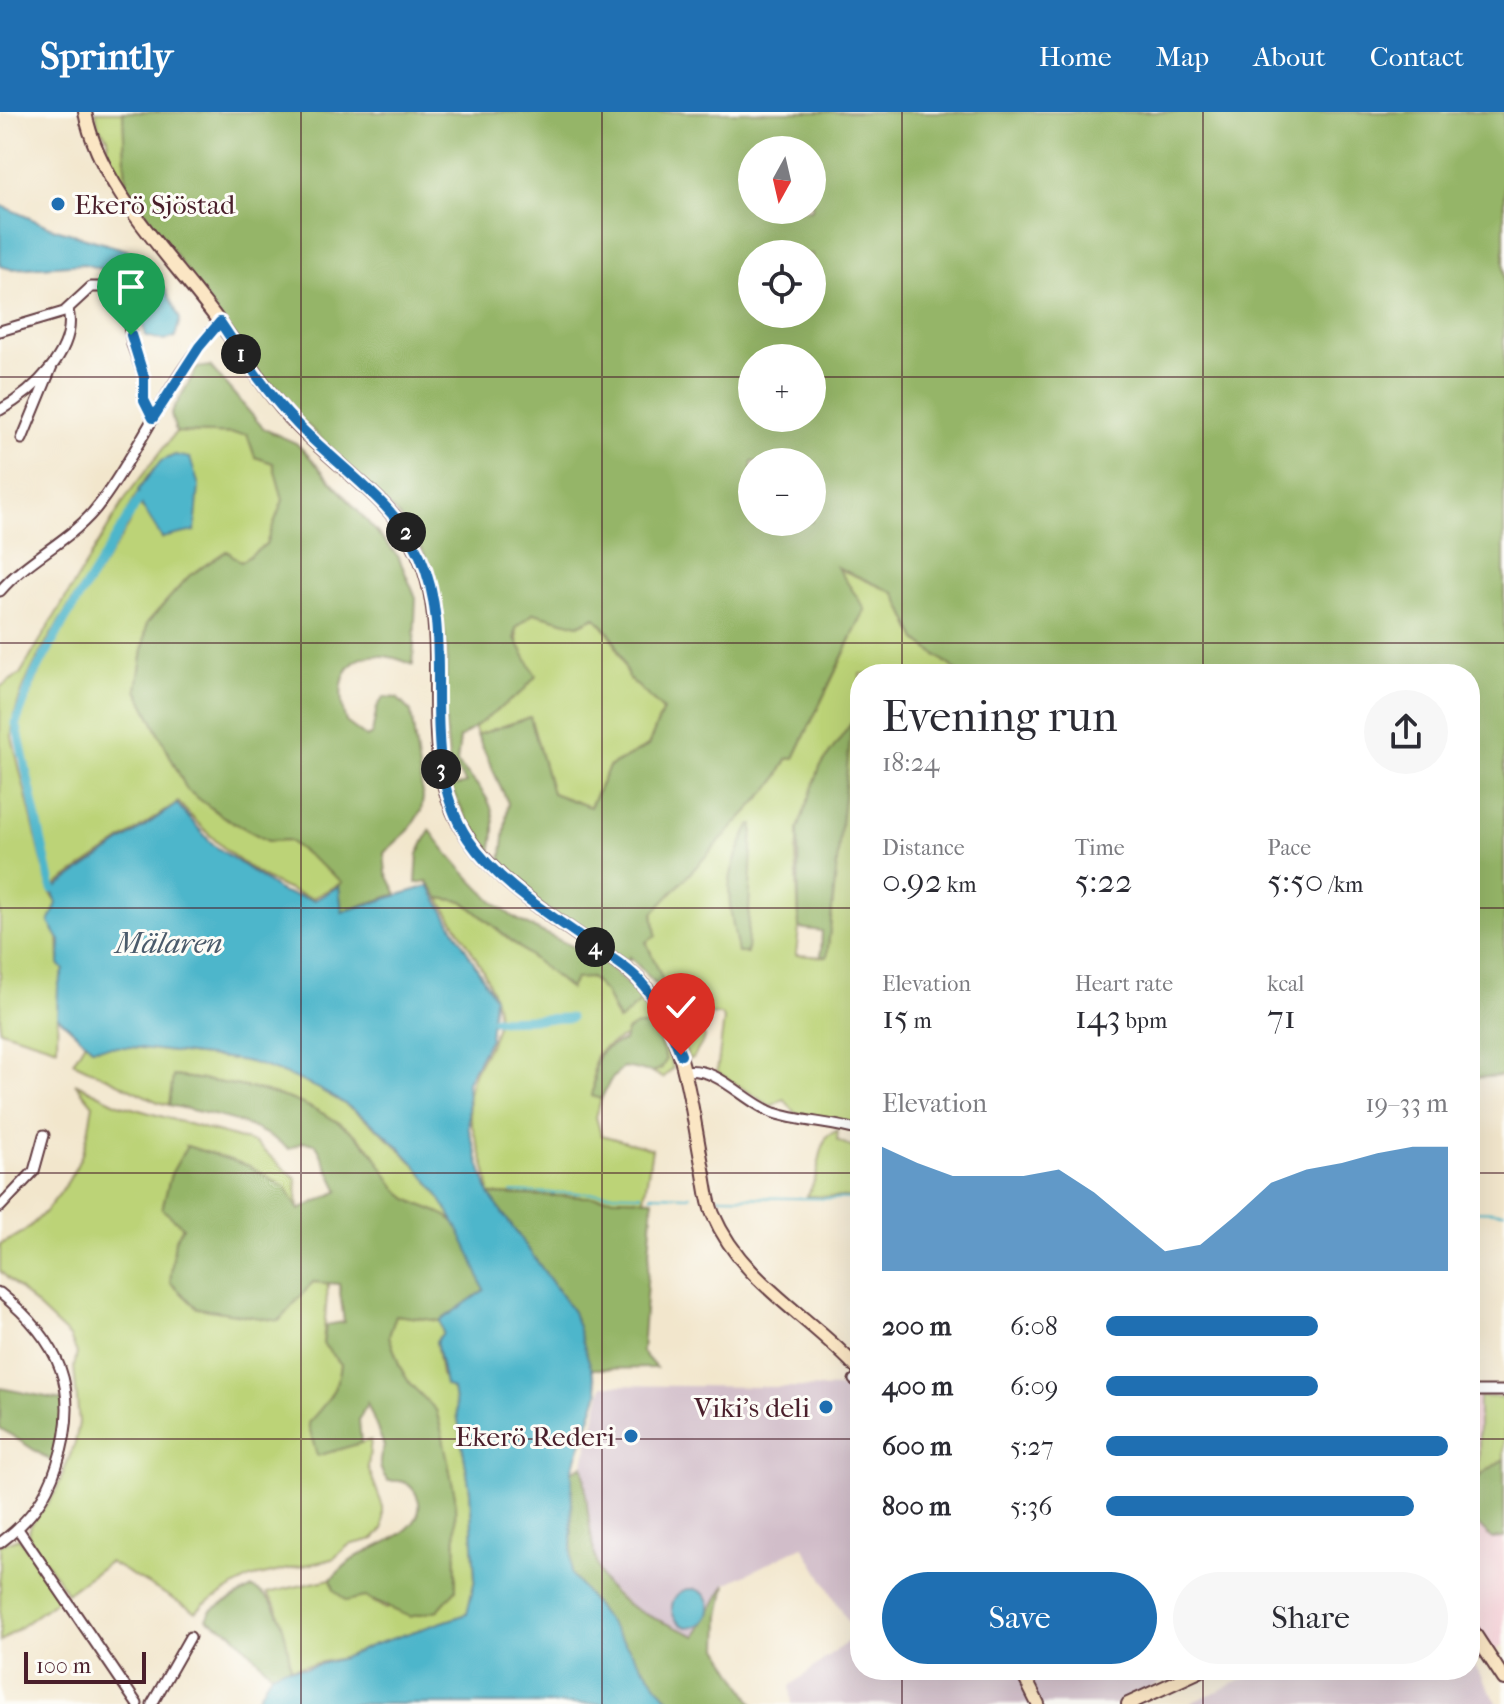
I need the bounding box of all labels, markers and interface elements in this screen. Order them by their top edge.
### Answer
text: Sprintly [40,34,173,79]
text: Home [1039,40,1112,73]
text: Map [1156,40,1209,73]
text: About [1253,40,1326,73]
text: Contact [1370,40,1464,73]
north arrow [738,136,826,224]
map controls [738,136,826,536]
place label: Ekerö Sjöstad [74,188,236,221]
marker: Ekerö Sjöstad [49,195,67,213]
button: locate [738,240,826,328]
pin [97,253,165,335]
icon: arrive [109,265,153,309]
pin: 1 [221,334,261,374]
text: 1 [237,341,245,367]
button: + [738,344,826,432]
button: − [738,448,826,536]
pin: 2 [386,512,426,552]
text: 2 [400,519,412,545]
button: share [1364,690,1448,774]
text: Evening run [882,691,1117,742]
text: 18:24 [882,747,939,778]
pin: 3 [421,749,461,789]
text: 3 [436,756,446,782]
text: Distance [882,835,965,861]
text: Time [1075,835,1125,861]
text: Pace [1267,835,1311,861]
text: 0.92 [882,861,942,901]
text: 5:22 [1075,861,1133,901]
text: 5:50 [1267,861,1324,901]
text: km [942,872,977,898]
text: /km [1324,872,1363,898]
water label: Mälaren [113,926,223,961]
pin: 4 [575,927,615,967]
text: 4 [589,934,602,960]
text: Elevation [882,971,971,997]
text: Heart rate [1075,971,1173,997]
text: kcal [1267,971,1304,997]
pin [647,973,715,1055]
icon: check [659,985,703,1029]
text: 15 [882,997,909,1037]
text: 143 [1075,997,1121,1037]
text: 71 [1267,997,1296,1037]
text: m [909,1008,932,1034]
text: bpm [1121,1008,1167,1034]
text: Elevation [882,1088,987,1119]
text: 19–33 m [1365,1088,1448,1119]
text: 200 m [882,1311,951,1342]
text: 6:08 [1010,1311,1058,1342]
text: 400 m [882,1371,953,1402]
text: 6:09 [1010,1371,1058,1402]
place label: Viki's deli [693,1391,810,1424]
marker: Viki's deli [817,1398,835,1416]
place label: Ekerö Rederi [455,1420,615,1453]
marker: Ekerö Rederi [622,1427,640,1445]
text: 600 m [882,1431,952,1462]
text: 5:27 [1010,1431,1053,1462]
text: 800 m [882,1491,951,1522]
text: 5:36 [1010,1491,1052,1522]
button: Save [882,1572,1157,1664]
button: Share [1173,1572,1448,1664]
scale bar [24,1648,146,1684]
text: 100 m [36,1653,91,1679]

